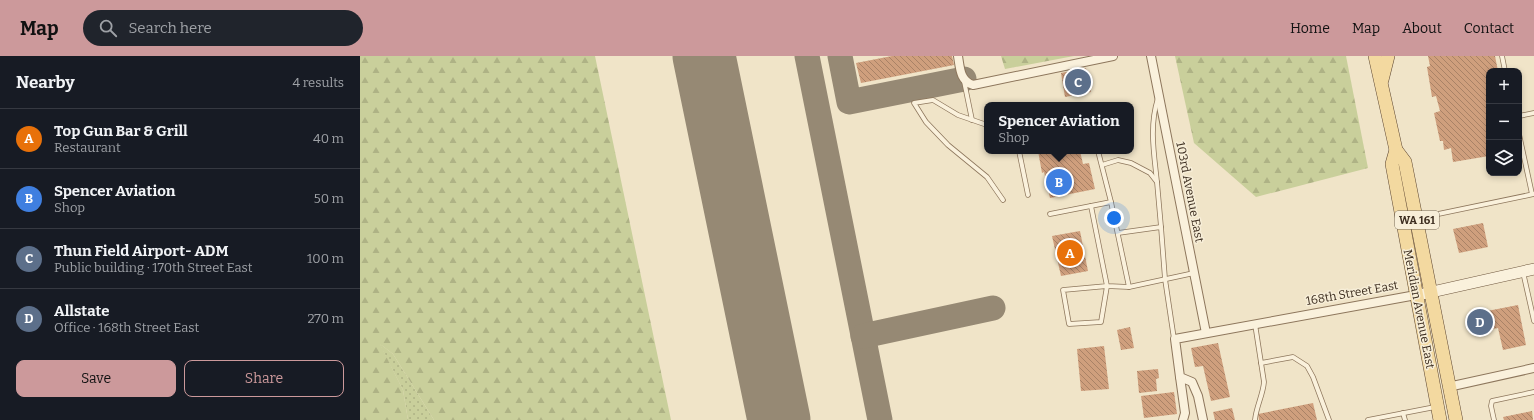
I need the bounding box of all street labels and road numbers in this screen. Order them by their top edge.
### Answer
street label: 103rd Avenue East [1173,141,1207,244]
road number: WA 161 [1395,211,1439,229]
street label: Meridian Avenue East [1401,248,1438,371]
street label: 168th Street East [1305,278,1400,308]

